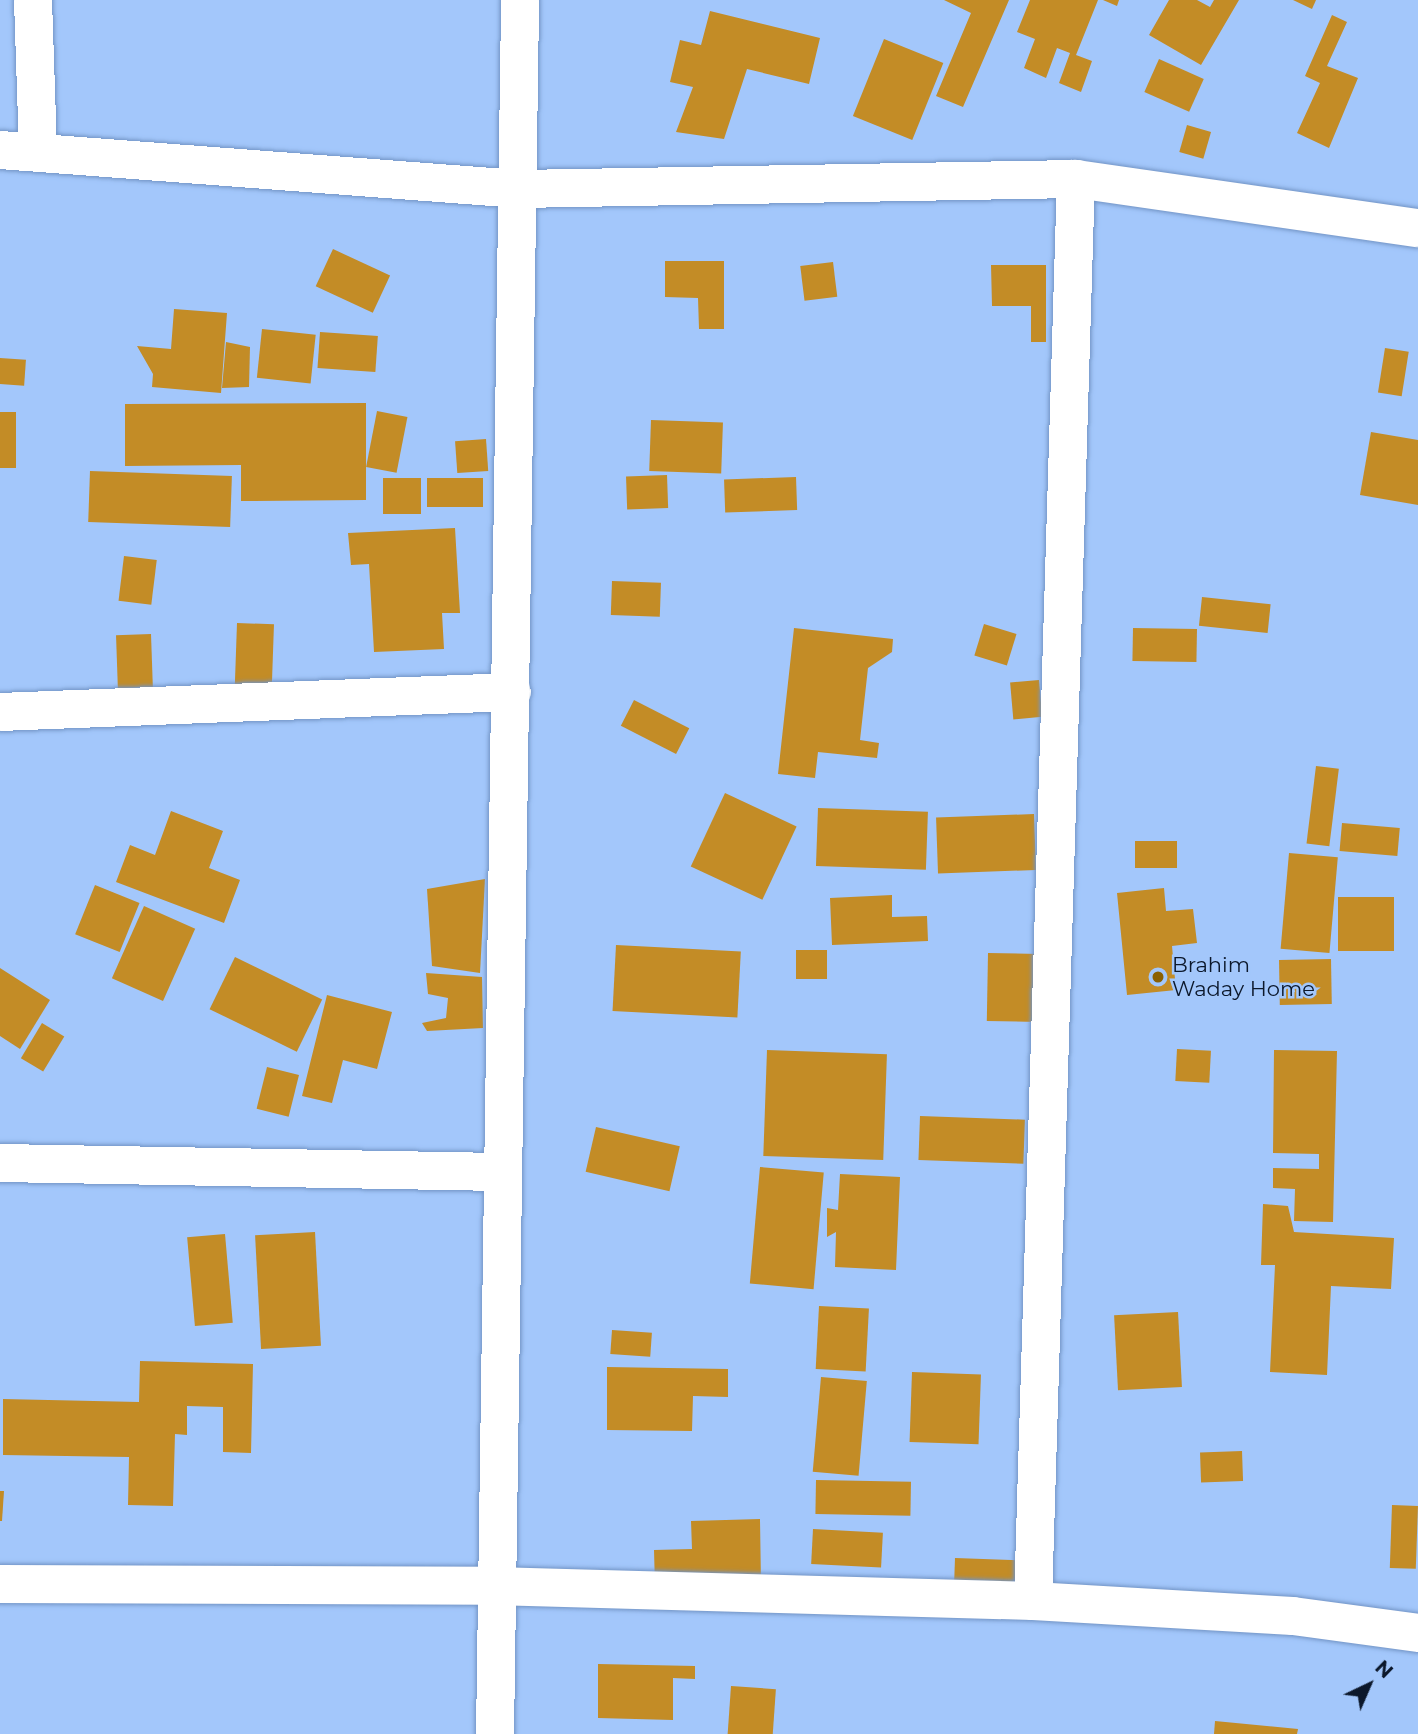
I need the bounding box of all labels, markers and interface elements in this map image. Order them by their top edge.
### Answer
place label: Brahim Waday Home [1172,952,1315,1002]
marker: Brahim Waday Home [1150,969,1166,985]
north arrow [1334,1650,1404,1720]
text: N [1370,1656,1397,1683]

